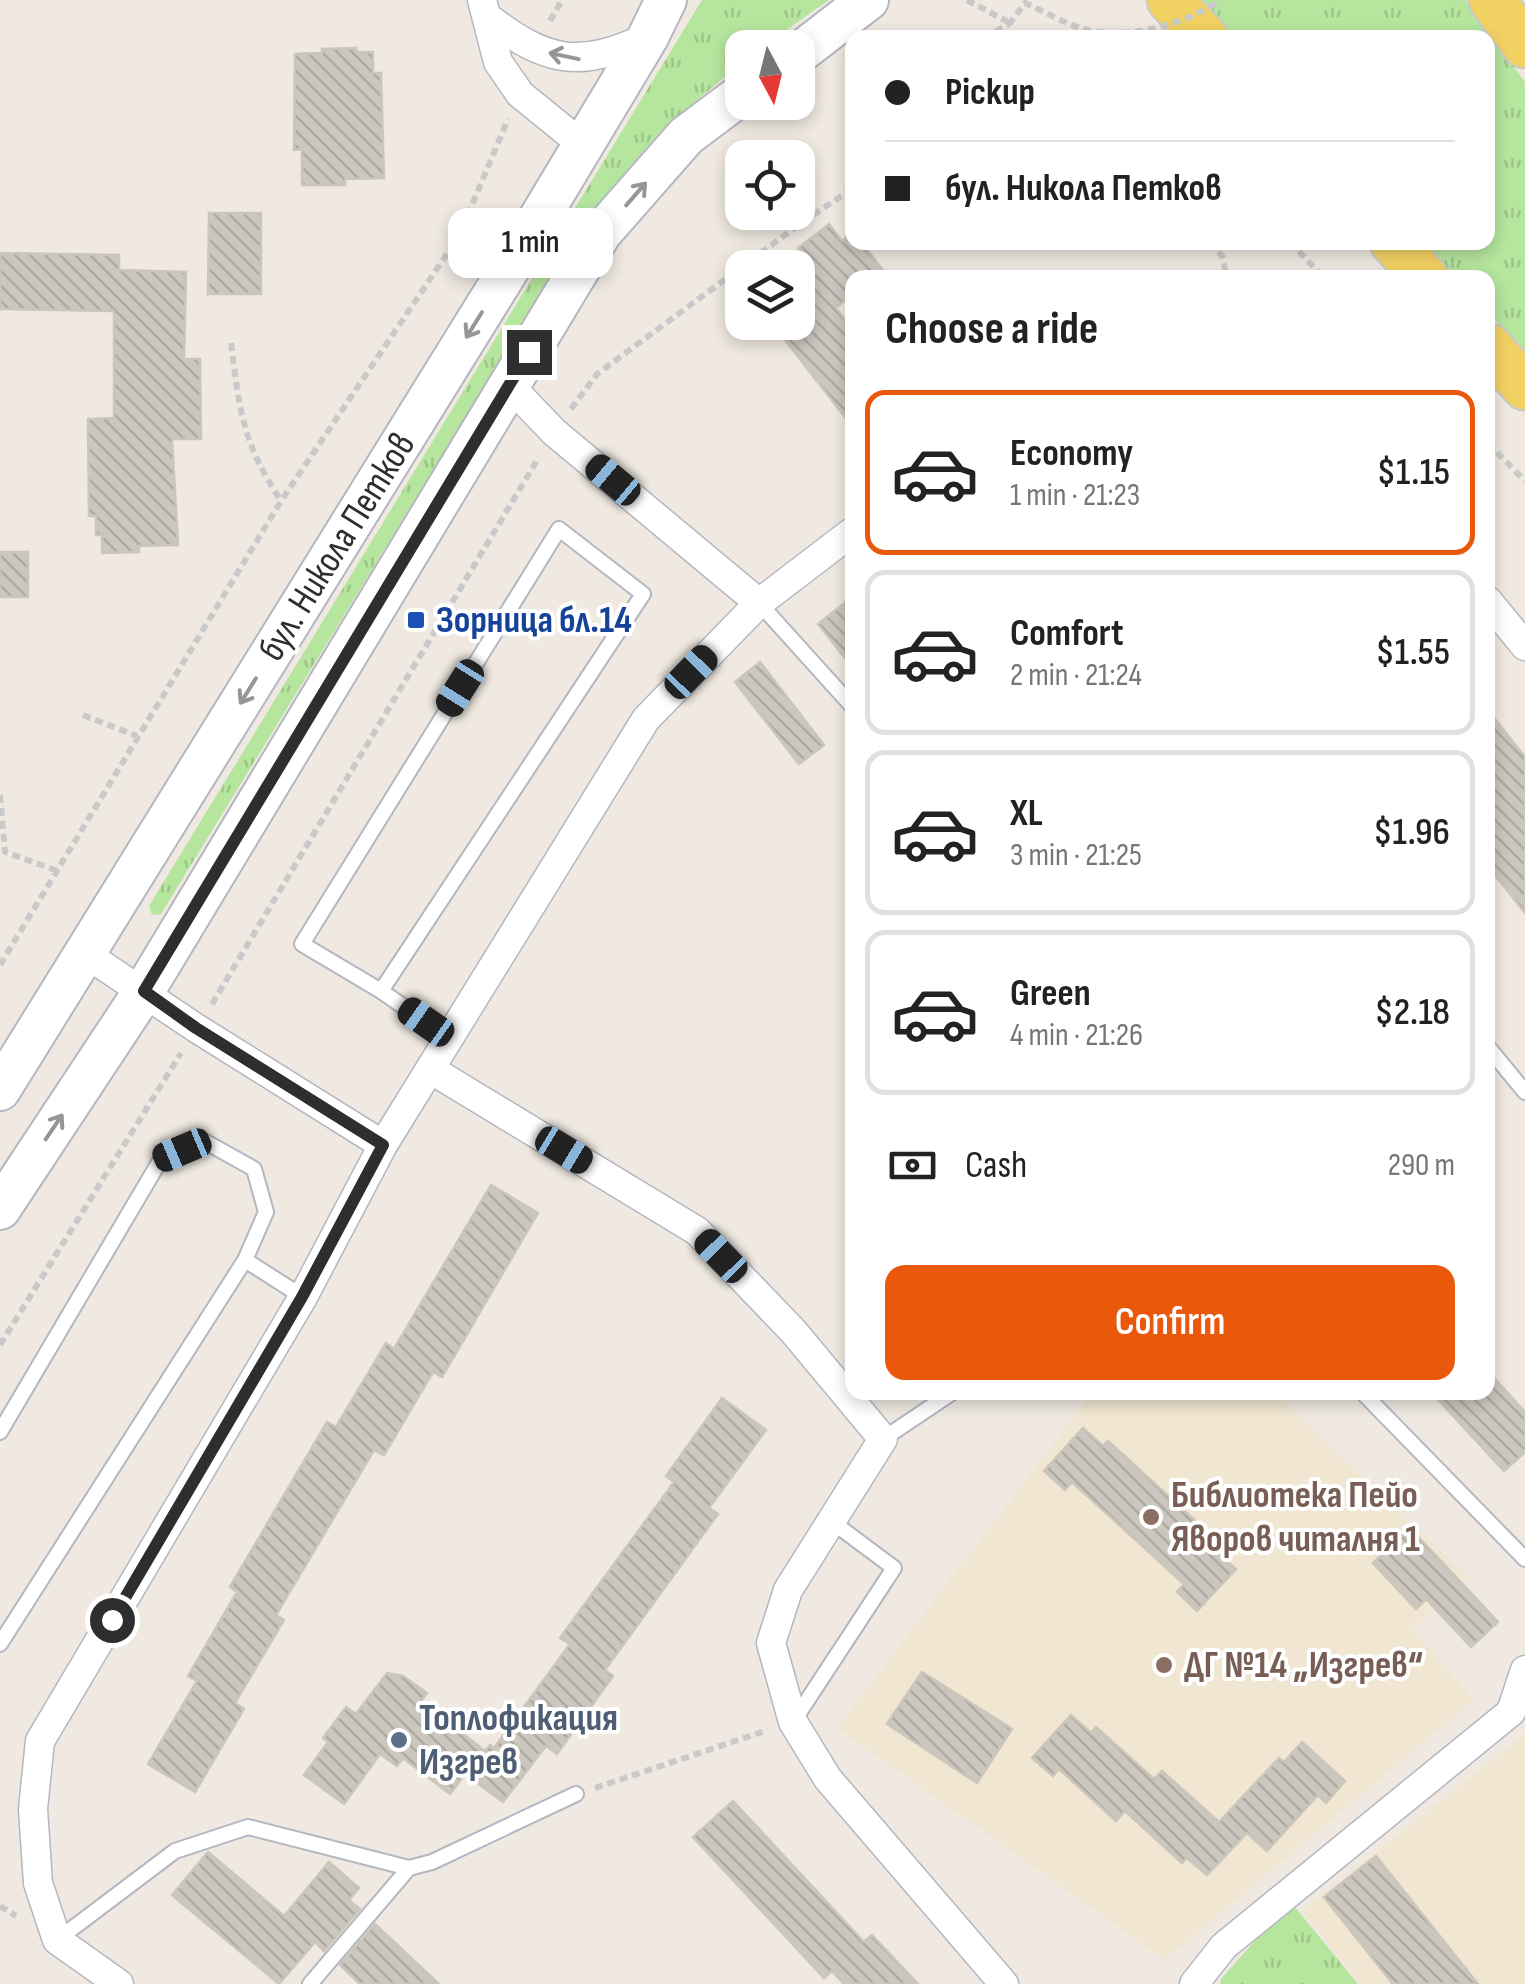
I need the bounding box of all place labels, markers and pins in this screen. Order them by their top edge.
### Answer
place label: Зорница бл.14 [436,598,632,643]
marker: Зорница бл.14 [405,609,427,631]
place label: Библиотека Пейо Яворов читалня 1 [1171,1473,1420,1562]
marker: Библиотека Пейо Яворов читалня 1 [1140,1506,1162,1528]
place label: ДГ №14 „Изгрев“ [1184,1643,1423,1688]
marker: ДГ №14 „Изгрев“ [1153,1654,1175,1676]
place label: Топлофикация Изгрев [419,1696,618,1785]
marker: Топлофикация Изгрев [388,1729,410,1751]

